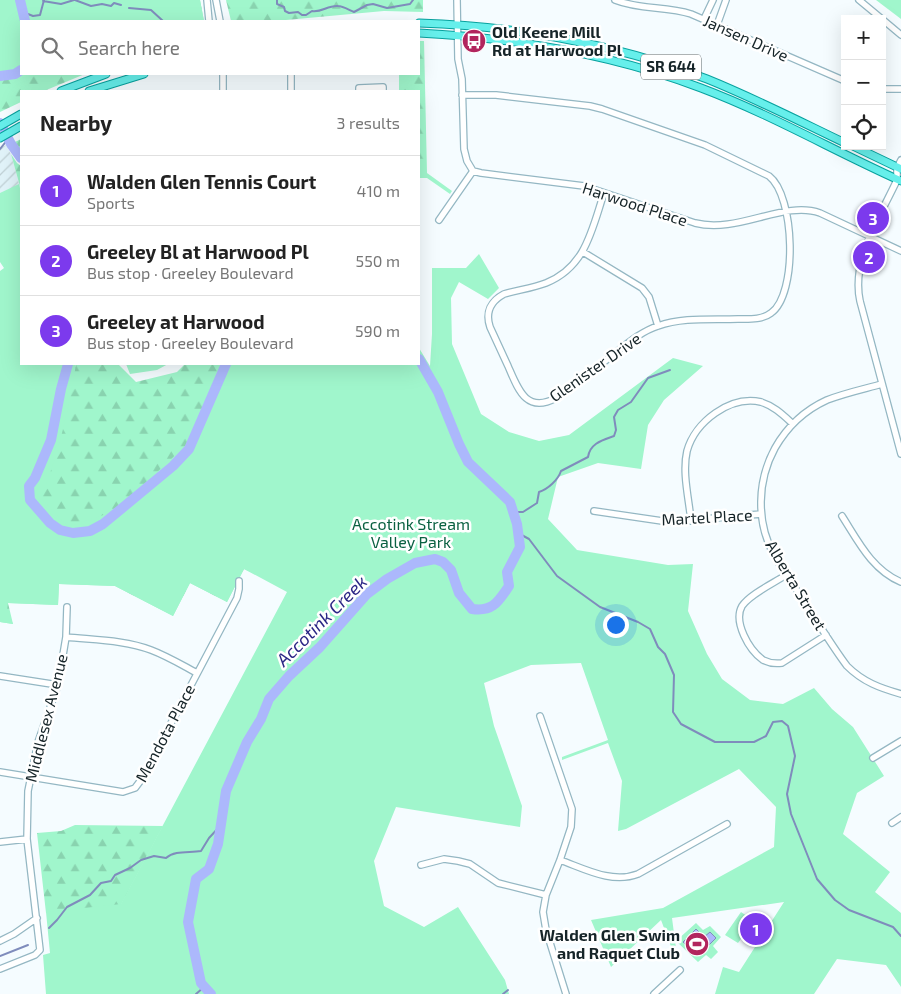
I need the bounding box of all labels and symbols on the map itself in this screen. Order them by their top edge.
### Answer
street label: Jansen Drive [701,10,792,65]
place label: Old Keene Mill Rd at Harwood Pl [492,22,623,59]
bus stop icon: Old Keene Mill Rd at Harwood Pl [461,28,487,54]
road number: SR 644 [641,54,701,80]
street label: Harwood Place [580,178,690,229]
pin: 3 [857,199,889,237]
pin: 2 [853,238,885,276]
street label: Glenister Drive [545,328,644,405]
street label: Martel Place [661,505,753,528]
park label: Accotink Stream Valley Park [352,514,470,551]
street label: Alberta Street [762,536,831,633]
water label: Accotink Creek [271,570,371,671]
your location [603,612,629,638]
street label: Middlesex Avenue [20,652,71,784]
street label: Mendota Place [131,681,198,785]
pin: 1 [740,910,772,948]
place label: Walden Glen Swim and Raquet Club [539,925,680,962]
sports icon: Walden Glen Swim and Raquet Club [684,931,710,957]

